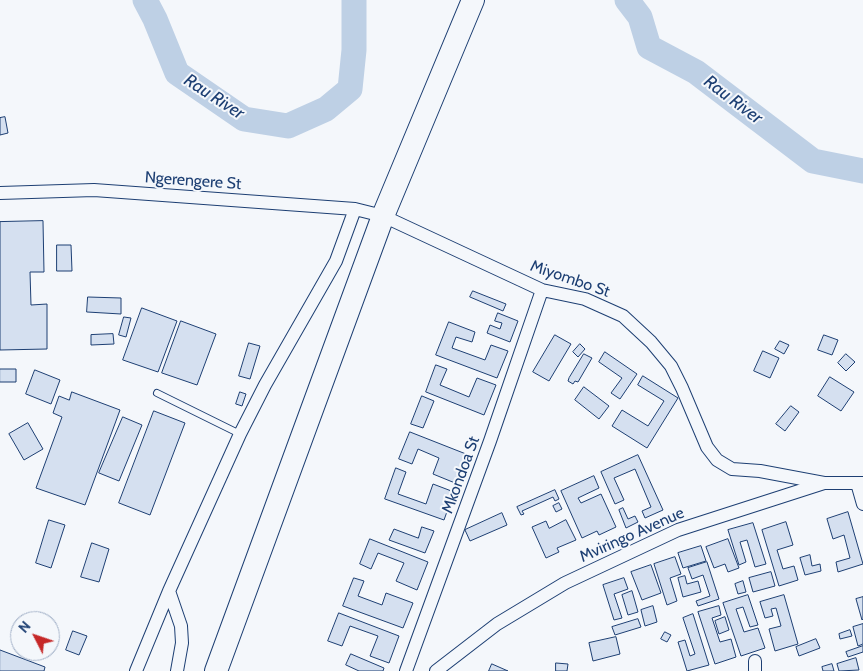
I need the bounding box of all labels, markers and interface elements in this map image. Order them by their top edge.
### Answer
water label: Rau River [180,70,248,124]
water label: Rau River [699,71,767,129]
street label: Ngerengere St [144,168,242,194]
street label: Miyombo St [528,256,612,302]
street label: Mkondoa St [438,434,484,516]
street label: Mviringo Avenue [577,503,687,567]
north arrow [10,611,60,661]
text: N [14,617,34,636]

